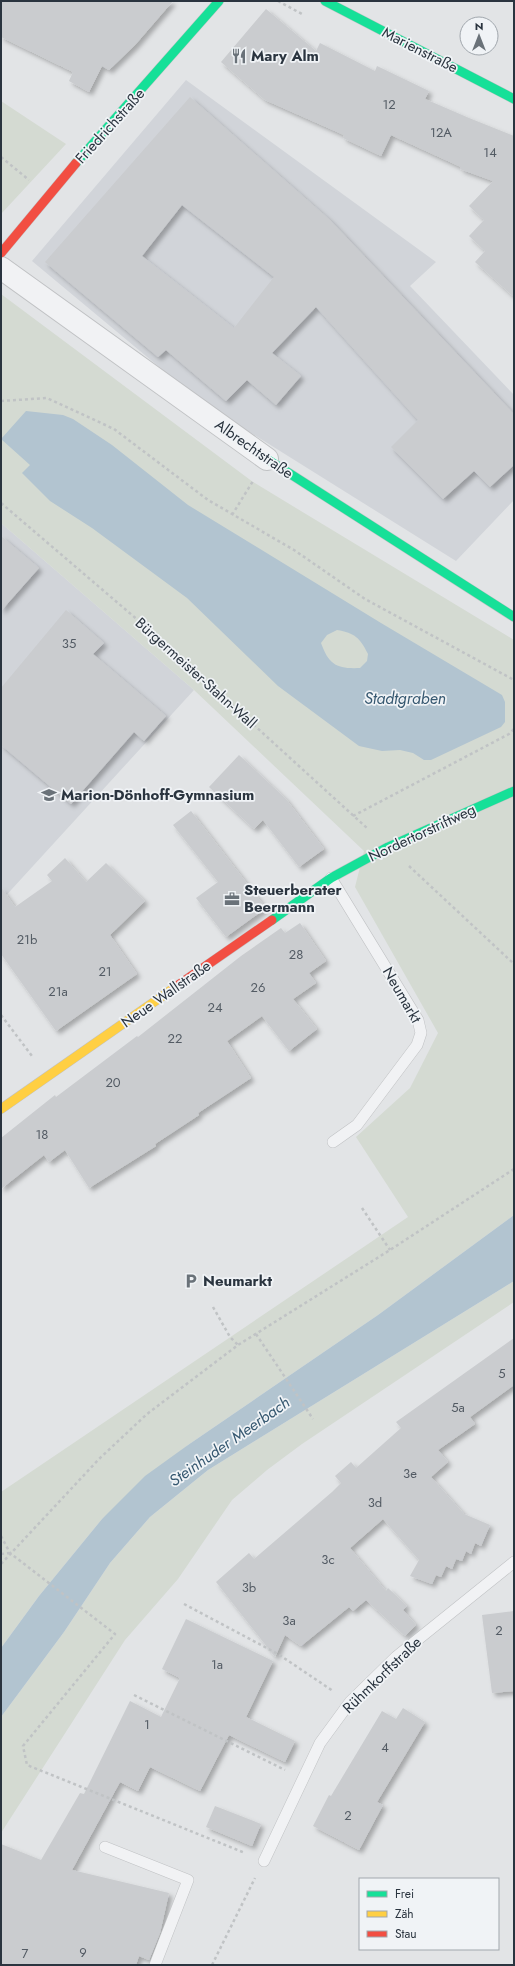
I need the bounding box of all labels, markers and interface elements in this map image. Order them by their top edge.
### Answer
north arrow [459,16,499,56]
text: N [475,18,483,34]
street label: Marienstraße [378,22,462,79]
place label: Mary Alm [251,45,319,67]
restaurant icon: Mary Alm [230,47,248,65]
street label: Friedrichstraße [70,83,150,169]
house number: 12 [382,95,396,114]
house number: 12A [430,123,452,142]
house number: 14 [483,143,497,162]
street label: Albrechtstraße [210,414,298,484]
street label: Bürgermeister-Stahn-Wall [130,612,262,734]
house number: 35 [62,634,76,653]
water label: Stadtgraben [364,687,446,710]
place label: Marion-Dönhoff-Gymnasium [61,784,254,806]
school or university icon: Marion-Dönhoff-Gymnasium [40,786,58,804]
street label: Nordertorstriftweg [365,798,479,868]
place label: Steuerberater Beermann [244,879,343,918]
office icon: Steuerberater Beermann [223,890,241,908]
house number: 21b [17,930,37,949]
house number: 28 [289,945,303,964]
street label: Neue Wallstraße [117,955,216,1033]
house number: 21 [98,962,112,981]
street label: Neumarkt [377,963,427,1027]
house number: 26 [251,978,265,997]
house number: 21a [48,982,68,1001]
house number: 24 [208,998,223,1017]
house number: 22 [168,1029,182,1048]
house number: 20 [105,1073,121,1092]
house number: 18 [36,1125,48,1144]
place label: Neumarkt [203,1270,272,1292]
parking icon: Neumarkt [182,1272,200,1290]
house number: 5 [498,1364,506,1383]
water label: Steinhuder Meerbach [164,1391,294,1492]
house number: 5a [451,1398,465,1417]
house number: 3e [403,1464,417,1483]
house number: 3d [368,1493,382,1512]
house number: 3c [321,1550,335,1569]
house number: 3b [242,1578,256,1597]
house number: 3a [282,1611,296,1630]
house number: 2 [495,1621,503,1640]
street label: Rühmkorffstraße [338,1631,427,1718]
house number: 1a [211,1655,223,1674]
house number: 1 [144,1715,150,1734]
house number: 4 [381,1738,389,1757]
house number: 2 [344,1806,352,1825]
legend [359,1878,499,1950]
text: Frei [395,1885,414,1903]
text: Zäh [395,1905,414,1923]
text: Stau [395,1925,417,1943]
house number: 9 [79,1943,87,1962]
house number: 7 [22,1944,29,1963]

